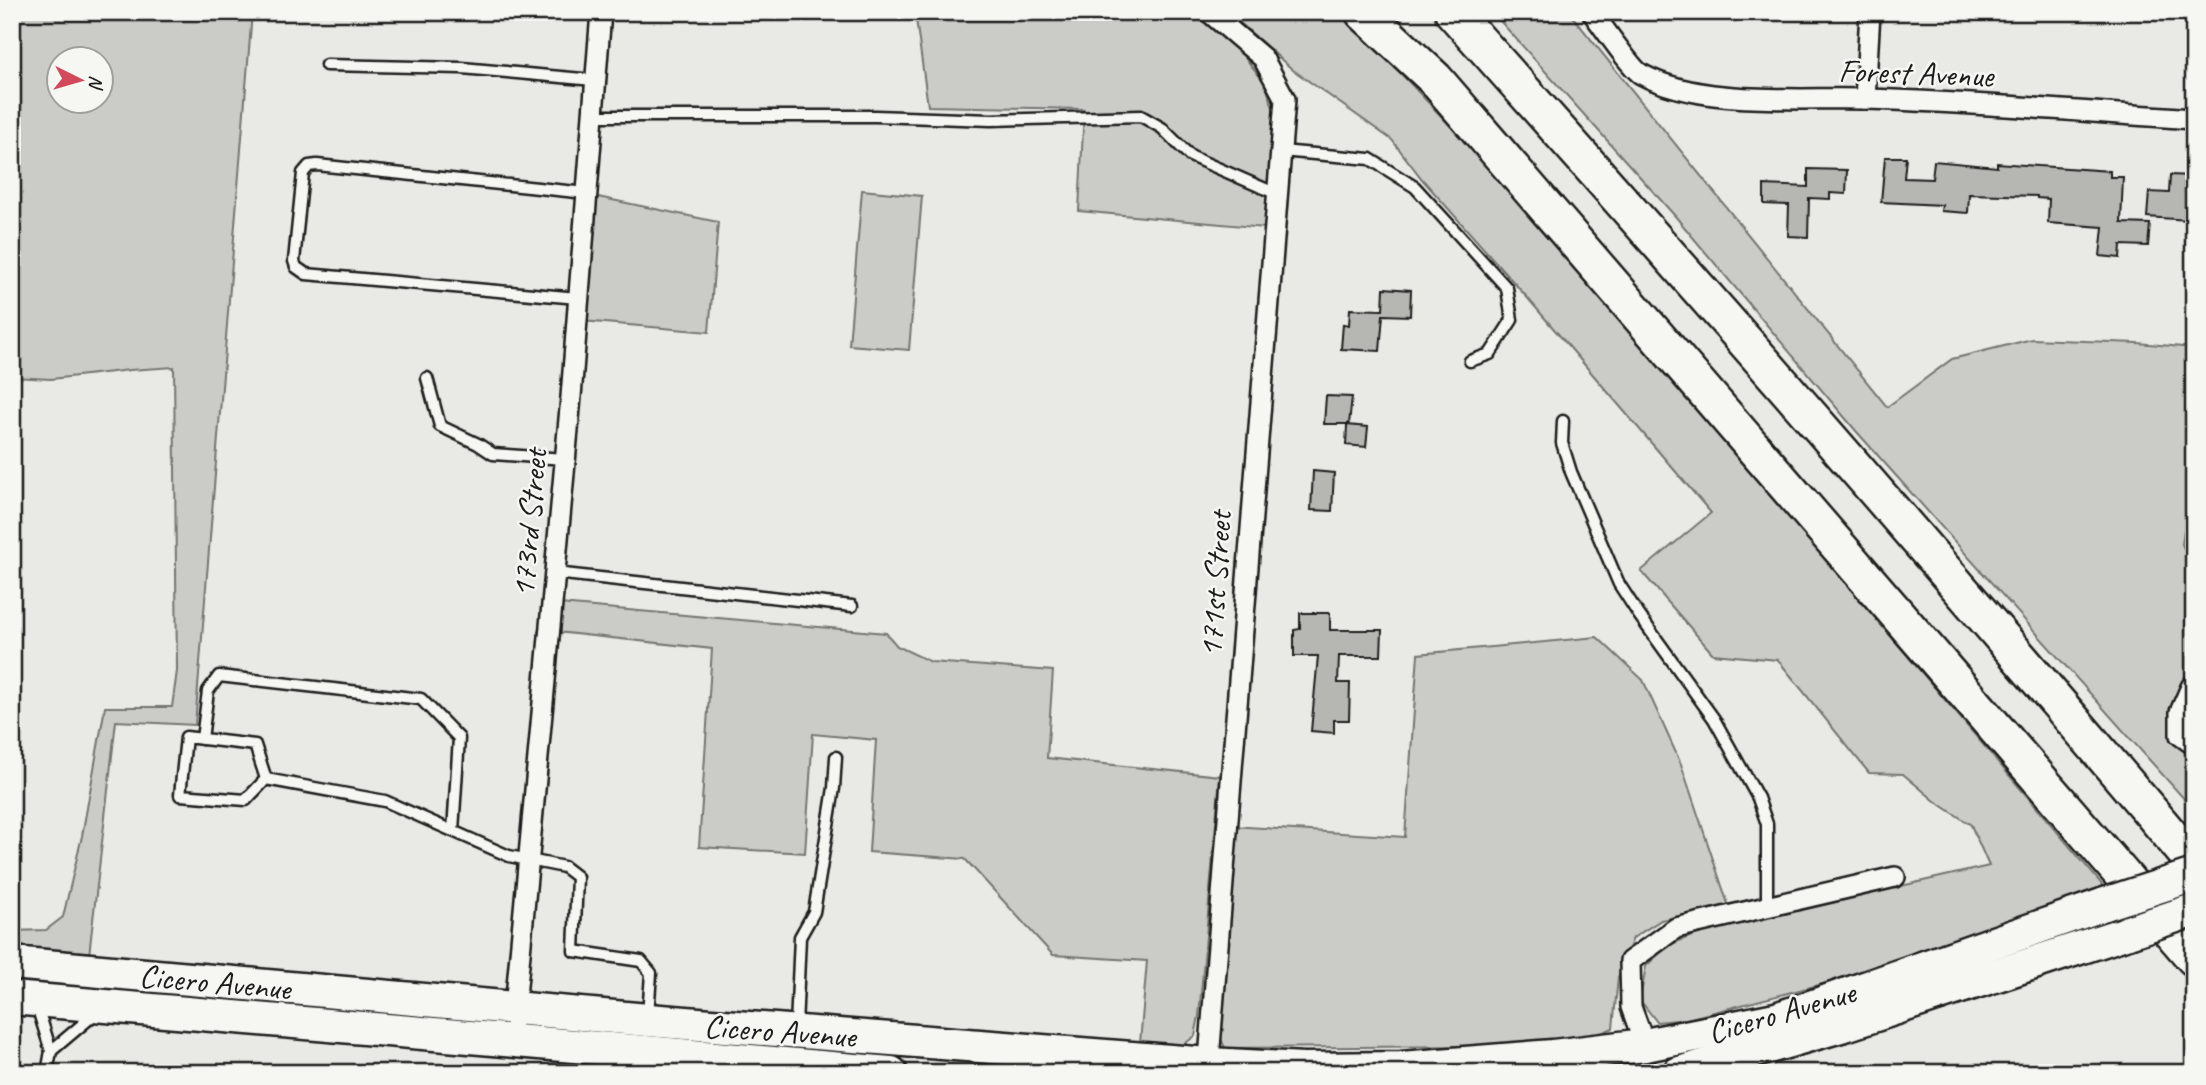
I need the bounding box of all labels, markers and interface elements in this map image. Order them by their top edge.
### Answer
north arrow [46,46,116,116]
street label: Forest Avenue [1838,49,1996,97]
text: N [83,74,108,92]
street label: 173rd Street [502,444,557,599]
street label: 171st Street [1189,507,1241,658]
street label: Cicero Avenue [138,954,295,1010]
street label: Cicero Avenue [1703,970,1862,1053]
street label: Cicero Avenue [703,1005,859,1057]

